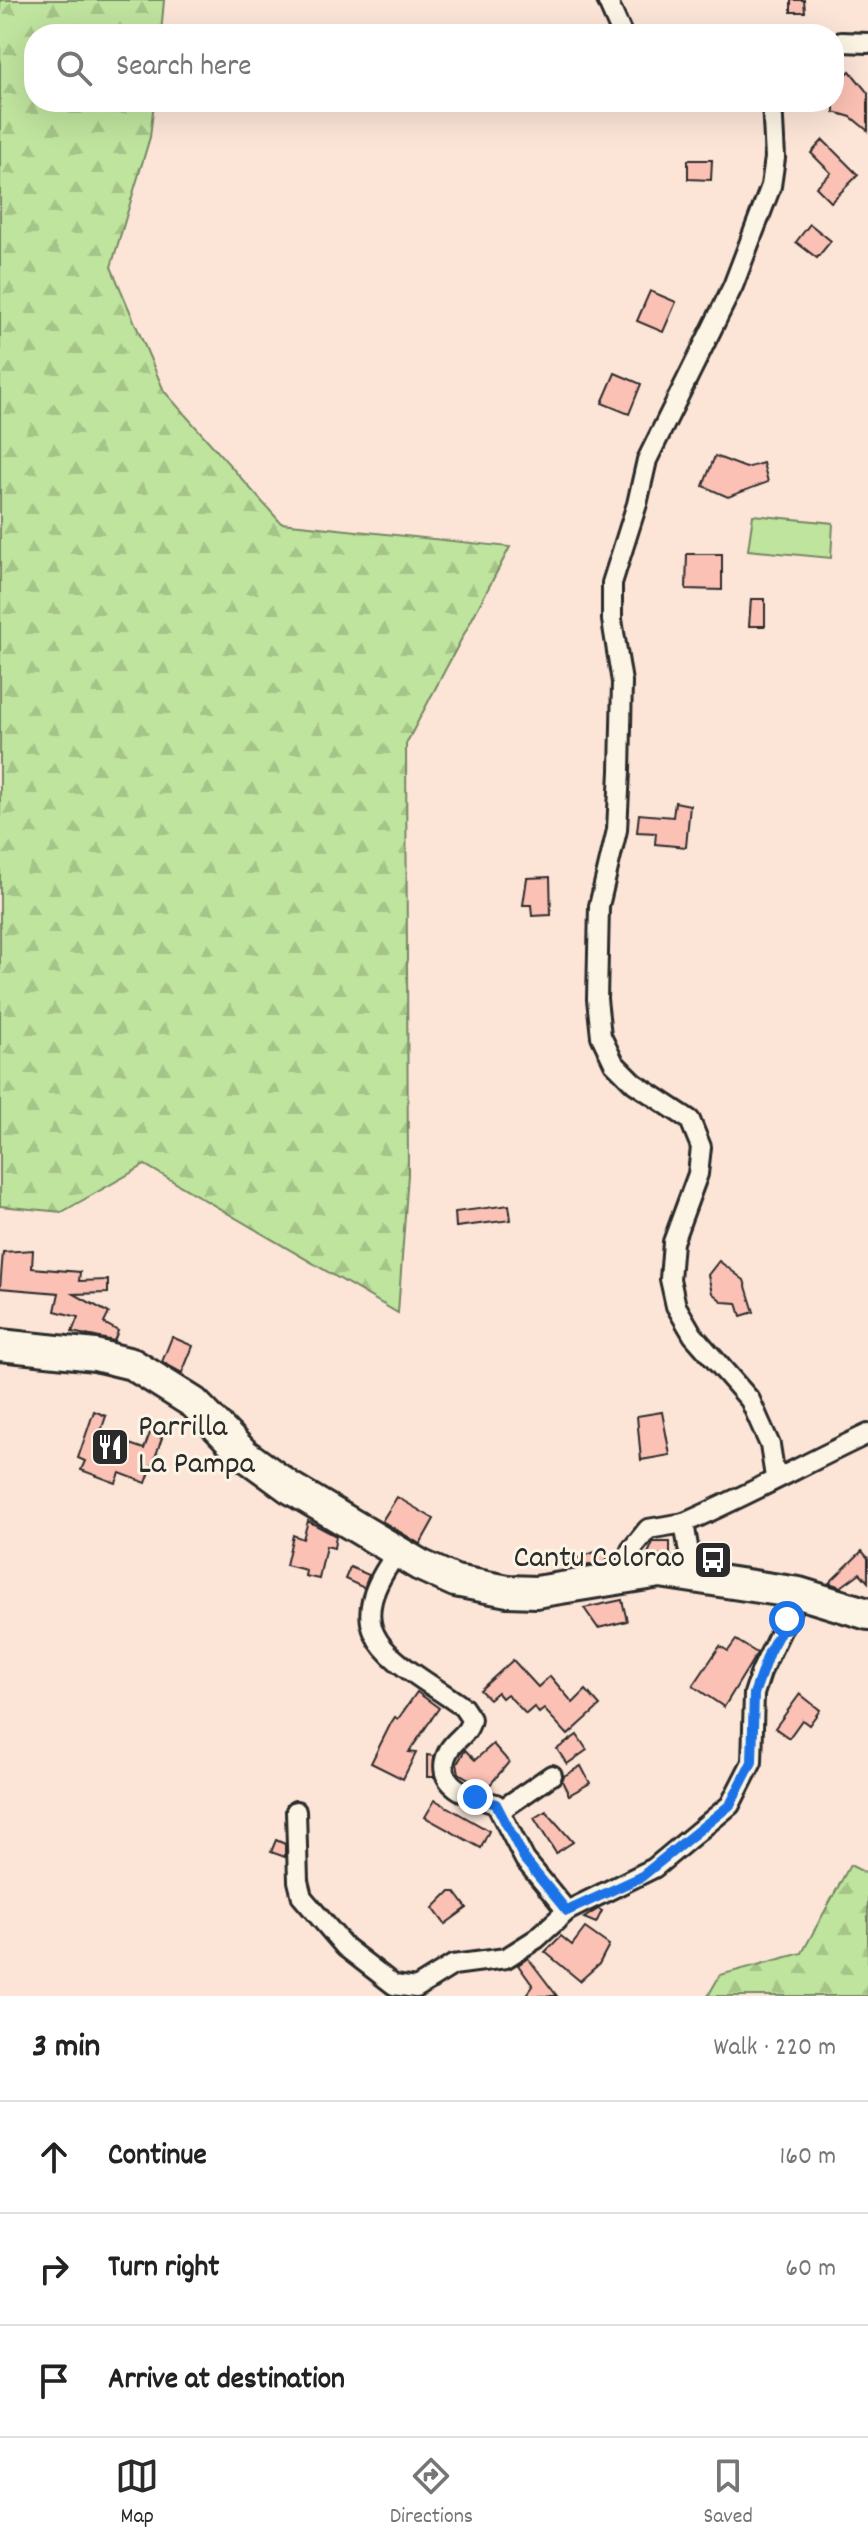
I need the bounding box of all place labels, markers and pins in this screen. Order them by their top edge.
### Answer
place label: Parrilla La Pampa [138,1406,256,1489]
restaurant icon: Parrilla La Pampa [89,1426,131,1468]
place label: Cantu Colorao [513,1537,685,1583]
bus stop icon: Cantu Colorao [692,1539,734,1581]

